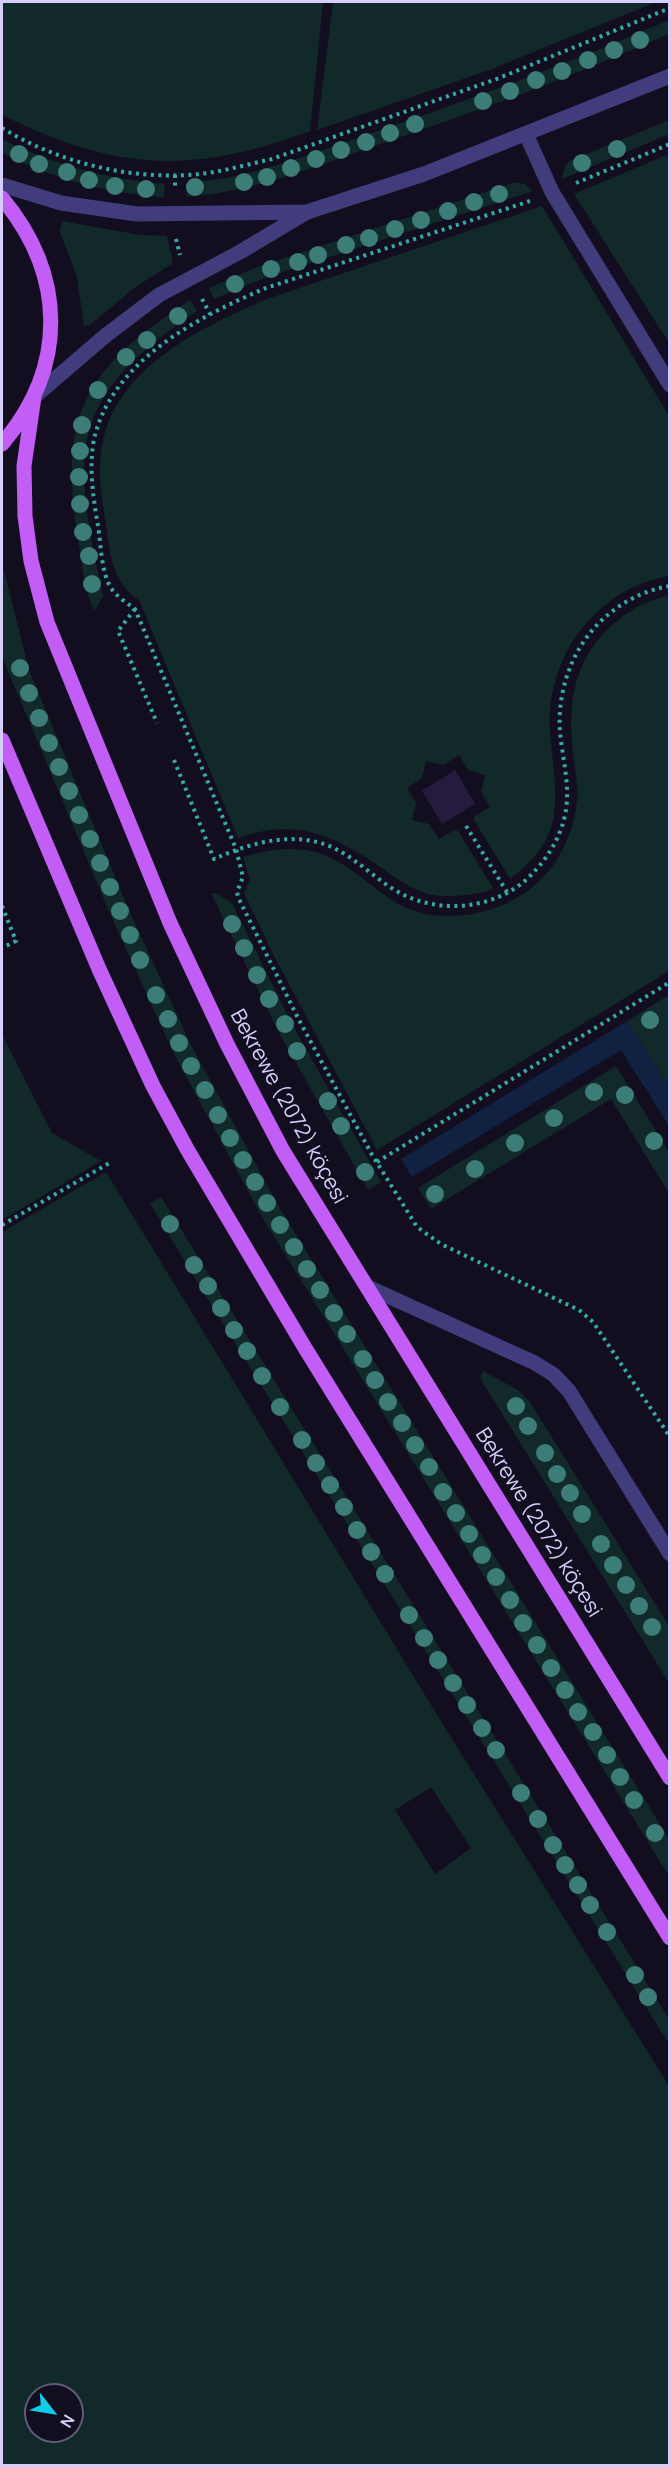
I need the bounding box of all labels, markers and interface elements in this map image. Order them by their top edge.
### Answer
street label: Bekrewe (2072) köçesi [224,1005,352,1209]
street label: Bekrewe (2072) köçesi [469,1424,607,1622]
north arrow [24,2383,84,2443]
text: N [55,2411,80,2432]

